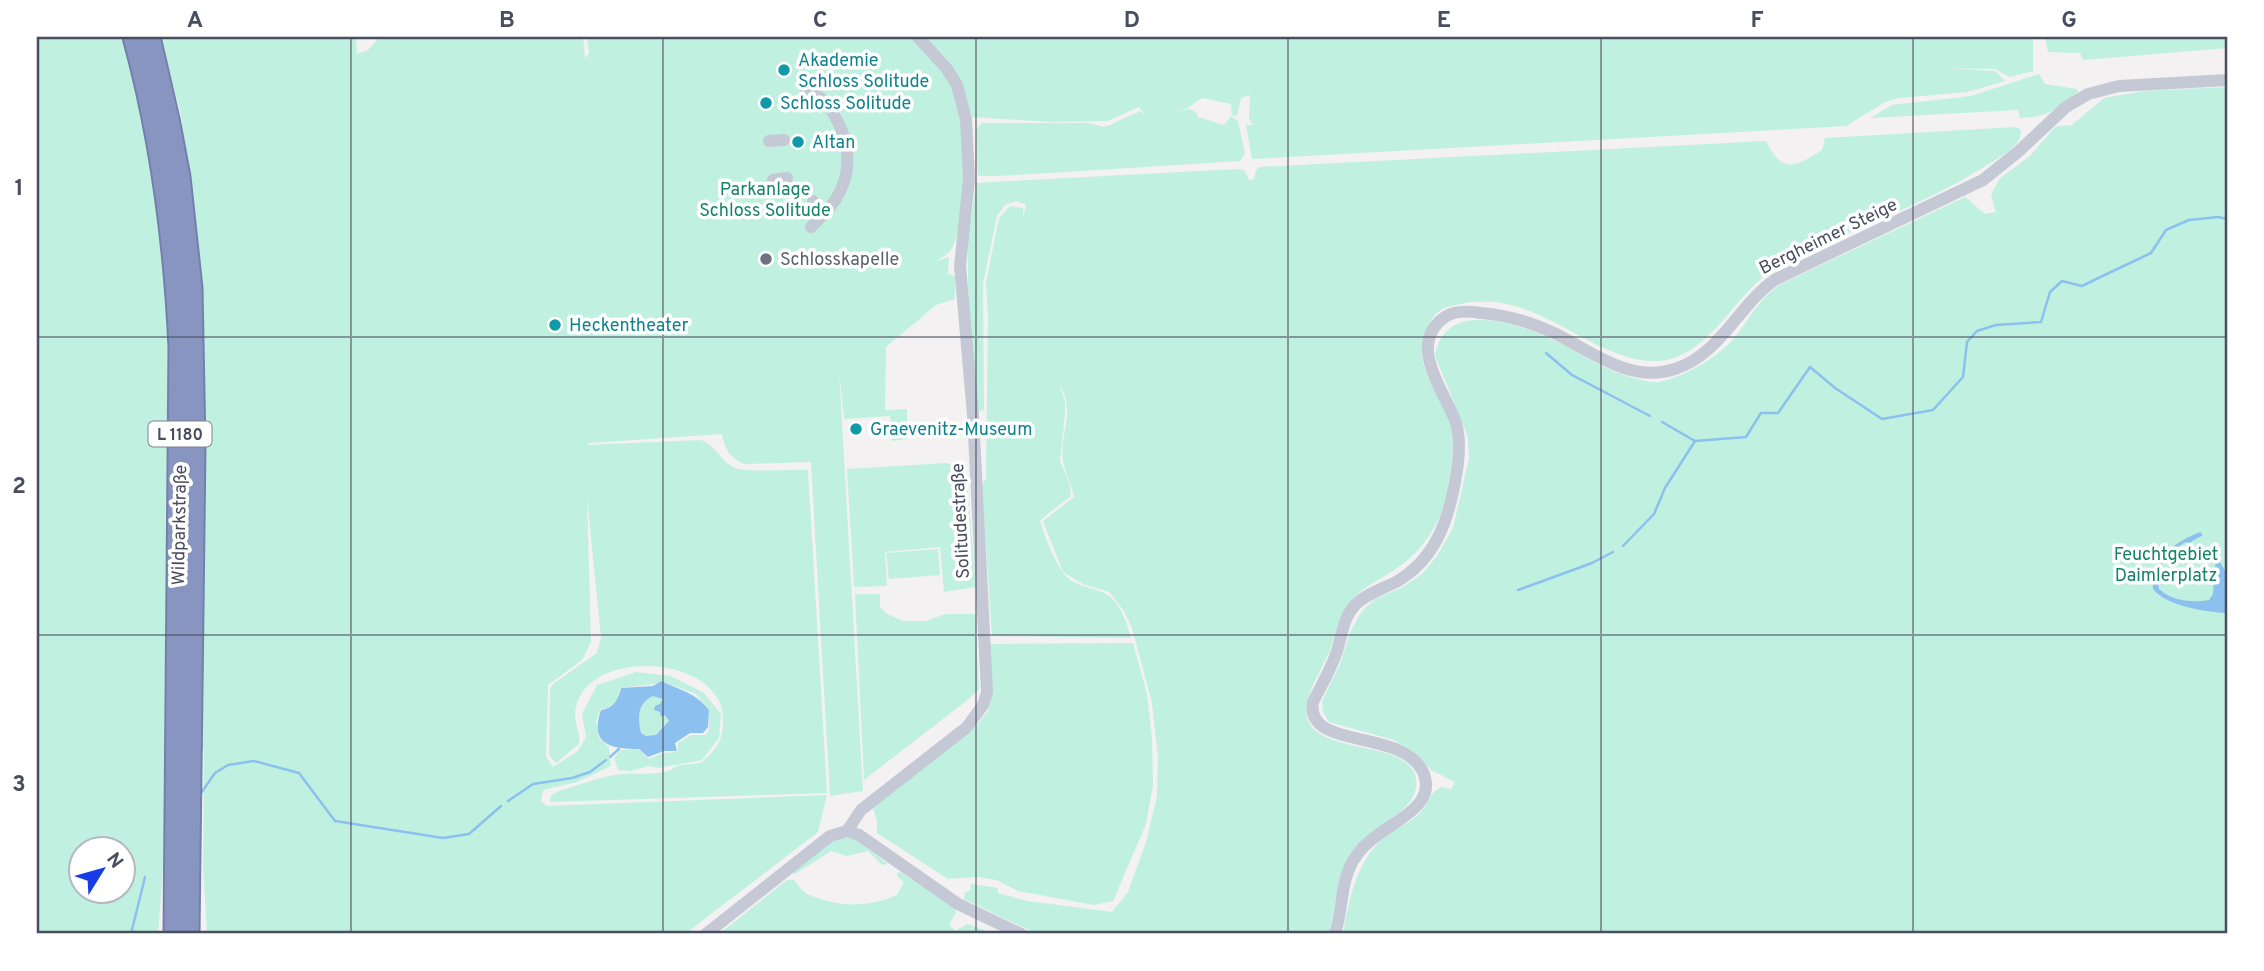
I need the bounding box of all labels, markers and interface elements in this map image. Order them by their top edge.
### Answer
text: A [187,7,203,36]
text: B [499,7,515,36]
text: C [813,7,827,36]
text: D [1124,7,1140,36]
text: E [1437,7,1451,36]
text: F [1750,7,1764,36]
text: G [2061,7,2077,36]
place label: Akademie Schloss Solitude [798,50,929,94]
marker: Akademie Schloss Solitude [776,62,792,78]
place label: Schloss Solitude [780,93,911,116]
marker: Schloss Solitude [758,95,774,111]
place label: Altan [812,132,855,155]
marker: Altan [790,134,806,150]
text: 1 [14,175,24,204]
park label: Parkanlage Schloss Solitude [699,179,831,223]
street label: Bergheimer Steige [1756,194,1902,281]
place label: Schlosskapelle [780,249,899,272]
marker: Schlosskapelle [758,251,774,267]
place label: Heckentheater [569,315,689,338]
marker: Heckentheater [547,317,563,333]
place label: Graevenitz-Museum [870,419,1032,442]
marker: Graevenitz-Museum [848,421,864,437]
road number: L 1180 [148,422,212,446]
street label: Solitudestraße [947,462,976,579]
street label: Wildparkstraße [168,464,193,586]
text: 2 [12,473,26,502]
park label: Feuchtgebiet Daimlerplatz [2114,544,2218,588]
text: 3 [12,771,26,800]
north arrow [66,834,136,904]
text: N [100,848,128,874]

